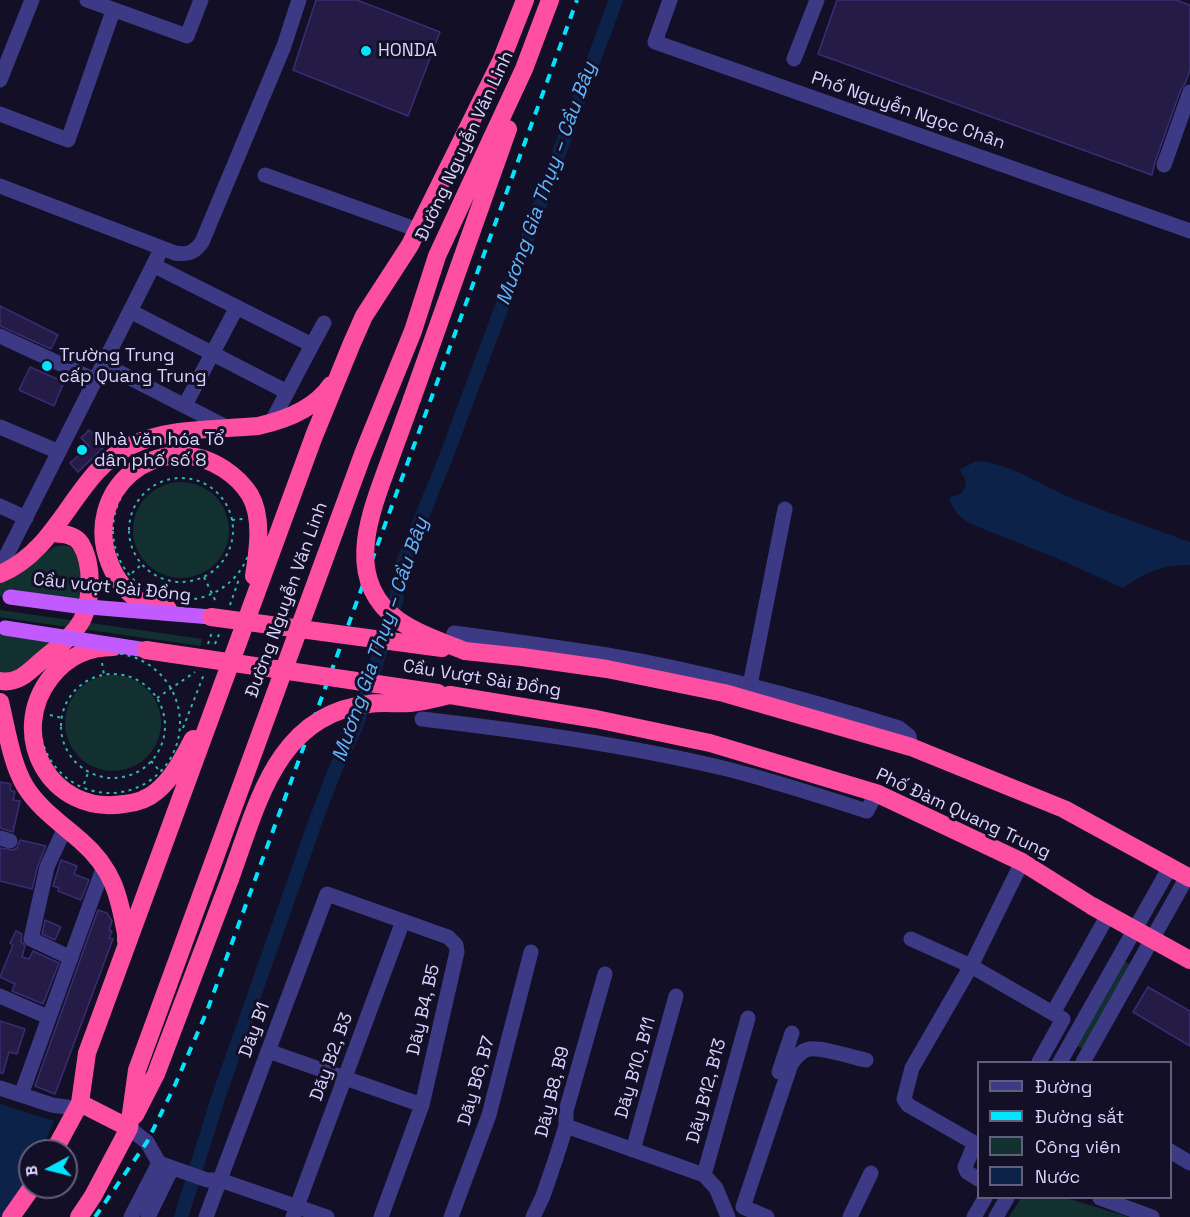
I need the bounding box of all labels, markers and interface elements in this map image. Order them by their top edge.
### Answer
place label: HONDA [378,40,437,62]
marker: HONDA [359,44,373,58]
street label: Đường Nguyễn Văn Linh [412,48,518,244]
water label: Mương Gia Thụy – Cầu Bây [492,59,602,309]
street label: Phố Nguyễn Ngọc Chân [808,68,1008,154]
place label: Trường Trung cấp Quang Trung [59,345,207,388]
marker: Trường Trung cấp Quang Trung [40,359,54,373]
place label: Nhà văn hóa Tổ dân phố số 8 [94,429,224,472]
marker: Nhà văn hóa Tổ dân phố số 8 [75,443,89,457]
street label: Đường Nguyễn Văn Linh [242,499,332,701]
water label: Mương Gia Thụy – Cầu Bây [328,515,434,765]
street label: Cầu vượt Sài Đồng [32,569,192,607]
street label: Cầu Vượt Sài Đồng [401,656,563,702]
street label: Phố Đàm Quang Trung [872,764,1054,864]
street label: Dãy B4, B5 [403,962,445,1058]
street label: Dãy B1 [235,999,275,1061]
street label: Dãy B2, B3 [306,1010,358,1104]
street label: Dãy B10, B11 [611,1015,661,1121]
street label: Dãy B6, B7 [454,1034,500,1128]
street label: Dãy B12, B13 [683,1036,731,1146]
street label: Dãy B8, B9 [531,1044,575,1140]
legend [977,1061,1172,1199]
text: Đường [1035,1075,1092,1098]
text: Đường sắt [1035,1105,1124,1128]
text: Công viên [1035,1135,1121,1158]
north arrow [18,1139,78,1199]
text: B [21,1164,43,1178]
text: Nước [1035,1165,1080,1188]

